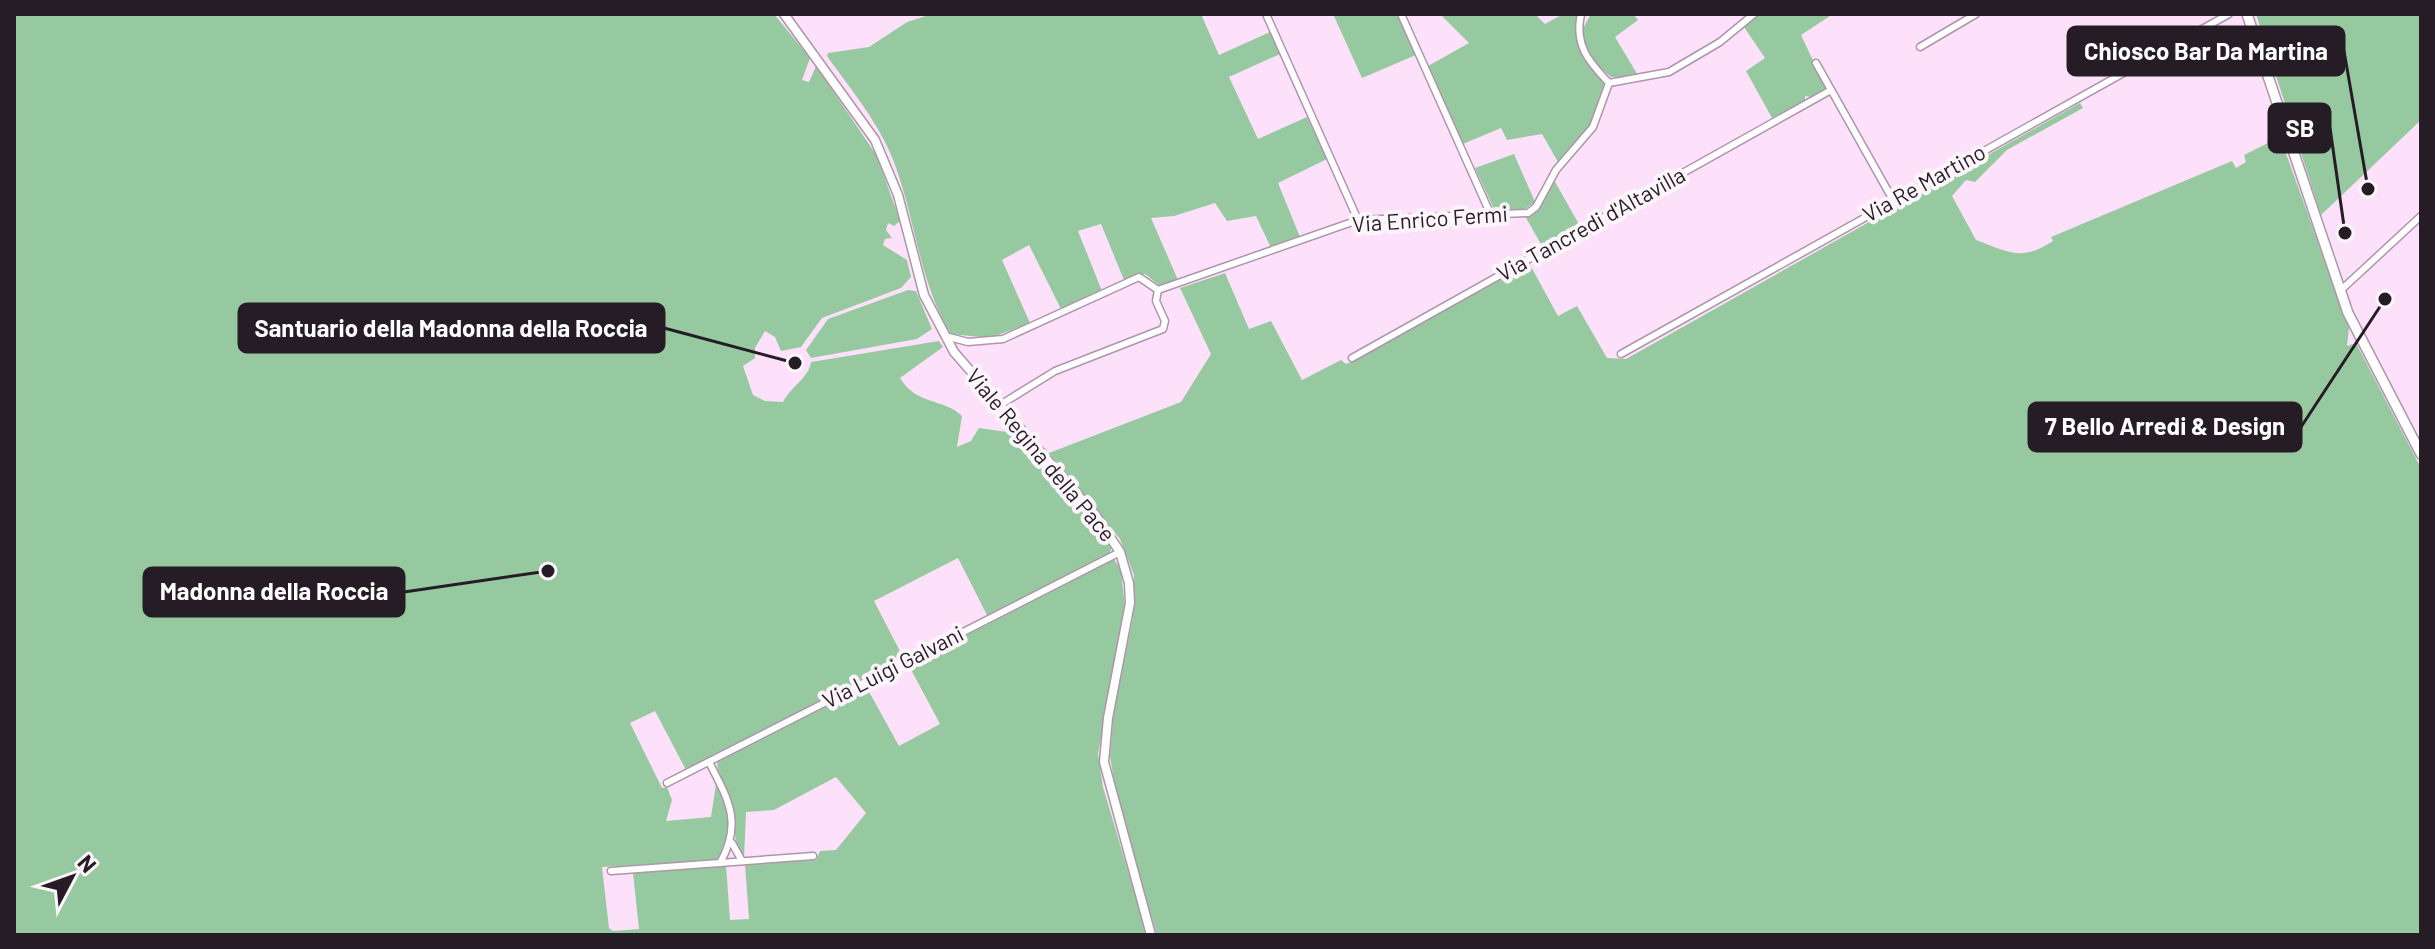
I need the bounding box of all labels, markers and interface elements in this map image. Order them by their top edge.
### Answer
callout: Chiosco Bar Da Martina [2068,27,2344,75]
text: Chiosco Bar Da Martina [2084,36,2328,65]
callout: SB [2269,104,2330,152]
text: SB [2285,113,2315,142]
street label: Via Re Martino [1858,138,1989,227]
street label: Via Tancredi d'Altavilla [1492,161,1689,286]
street label: Via Enrico Fermi [1351,200,1509,236]
callout: Santuario della Madonna della Roccia [239,304,664,352]
text: Santuario della Madonna della Roccia [255,313,647,342]
street label: Viale Regina della Pace [962,363,1122,546]
callout: 7 Bello Arredi & Design [2029,403,2301,451]
text: 7 Bello Arredi & Design [2045,411,2285,440]
callout: Madonna della Roccia [144,568,404,616]
text: Madonna della Roccia [160,576,388,605]
street label: Via Luigi Galvani [818,619,967,713]
north arrow [32,837,112,917]
text: N [73,849,102,877]

